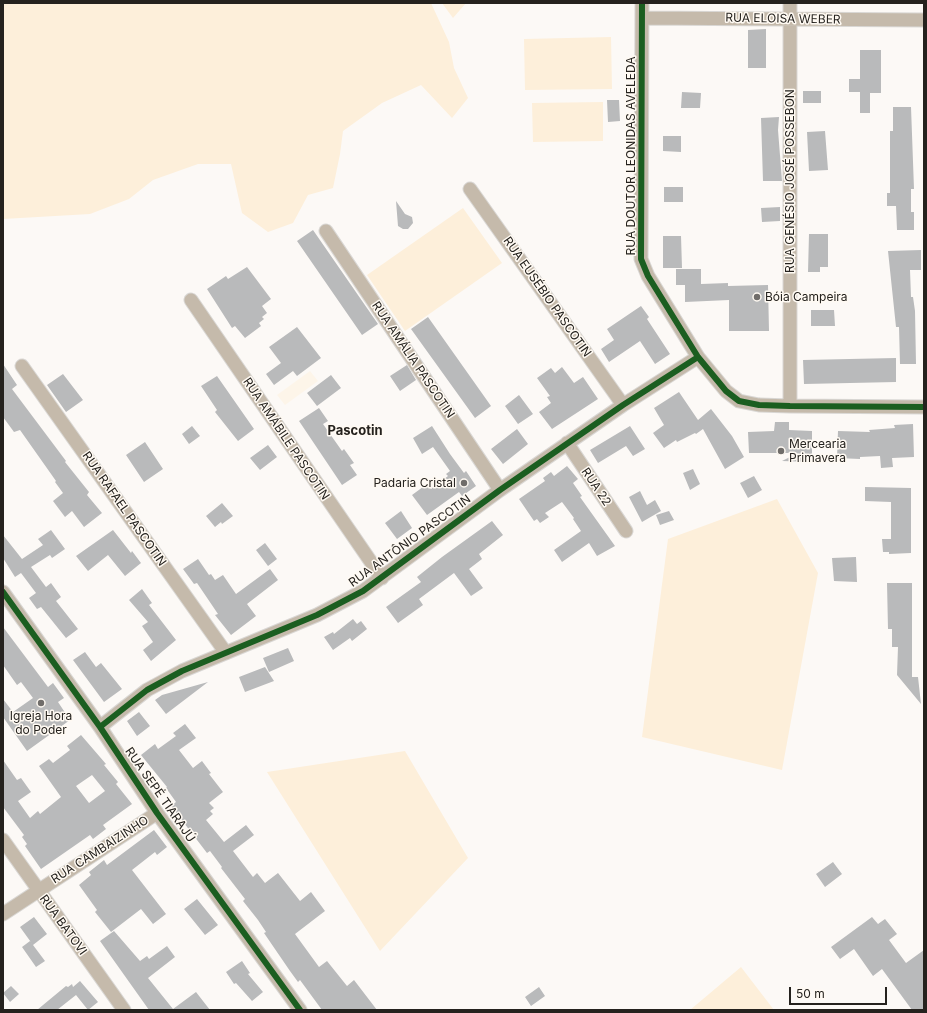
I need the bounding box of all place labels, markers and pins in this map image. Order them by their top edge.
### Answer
place label: Bóia Campeira [765,290,848,304]
marker: Bóia Campeira [752,292,762,302]
place label: Mercearia Primavera [789,437,846,465]
marker: Mercearia Primavera [776,446,786,456]
place label: Padaria Cristal [373,476,456,490]
marker: Padaria Cristal [459,478,469,488]
marker: Igreja Hora do Poder [36,698,46,708]
place label: Igreja Hora do Poder [10,709,72,737]

